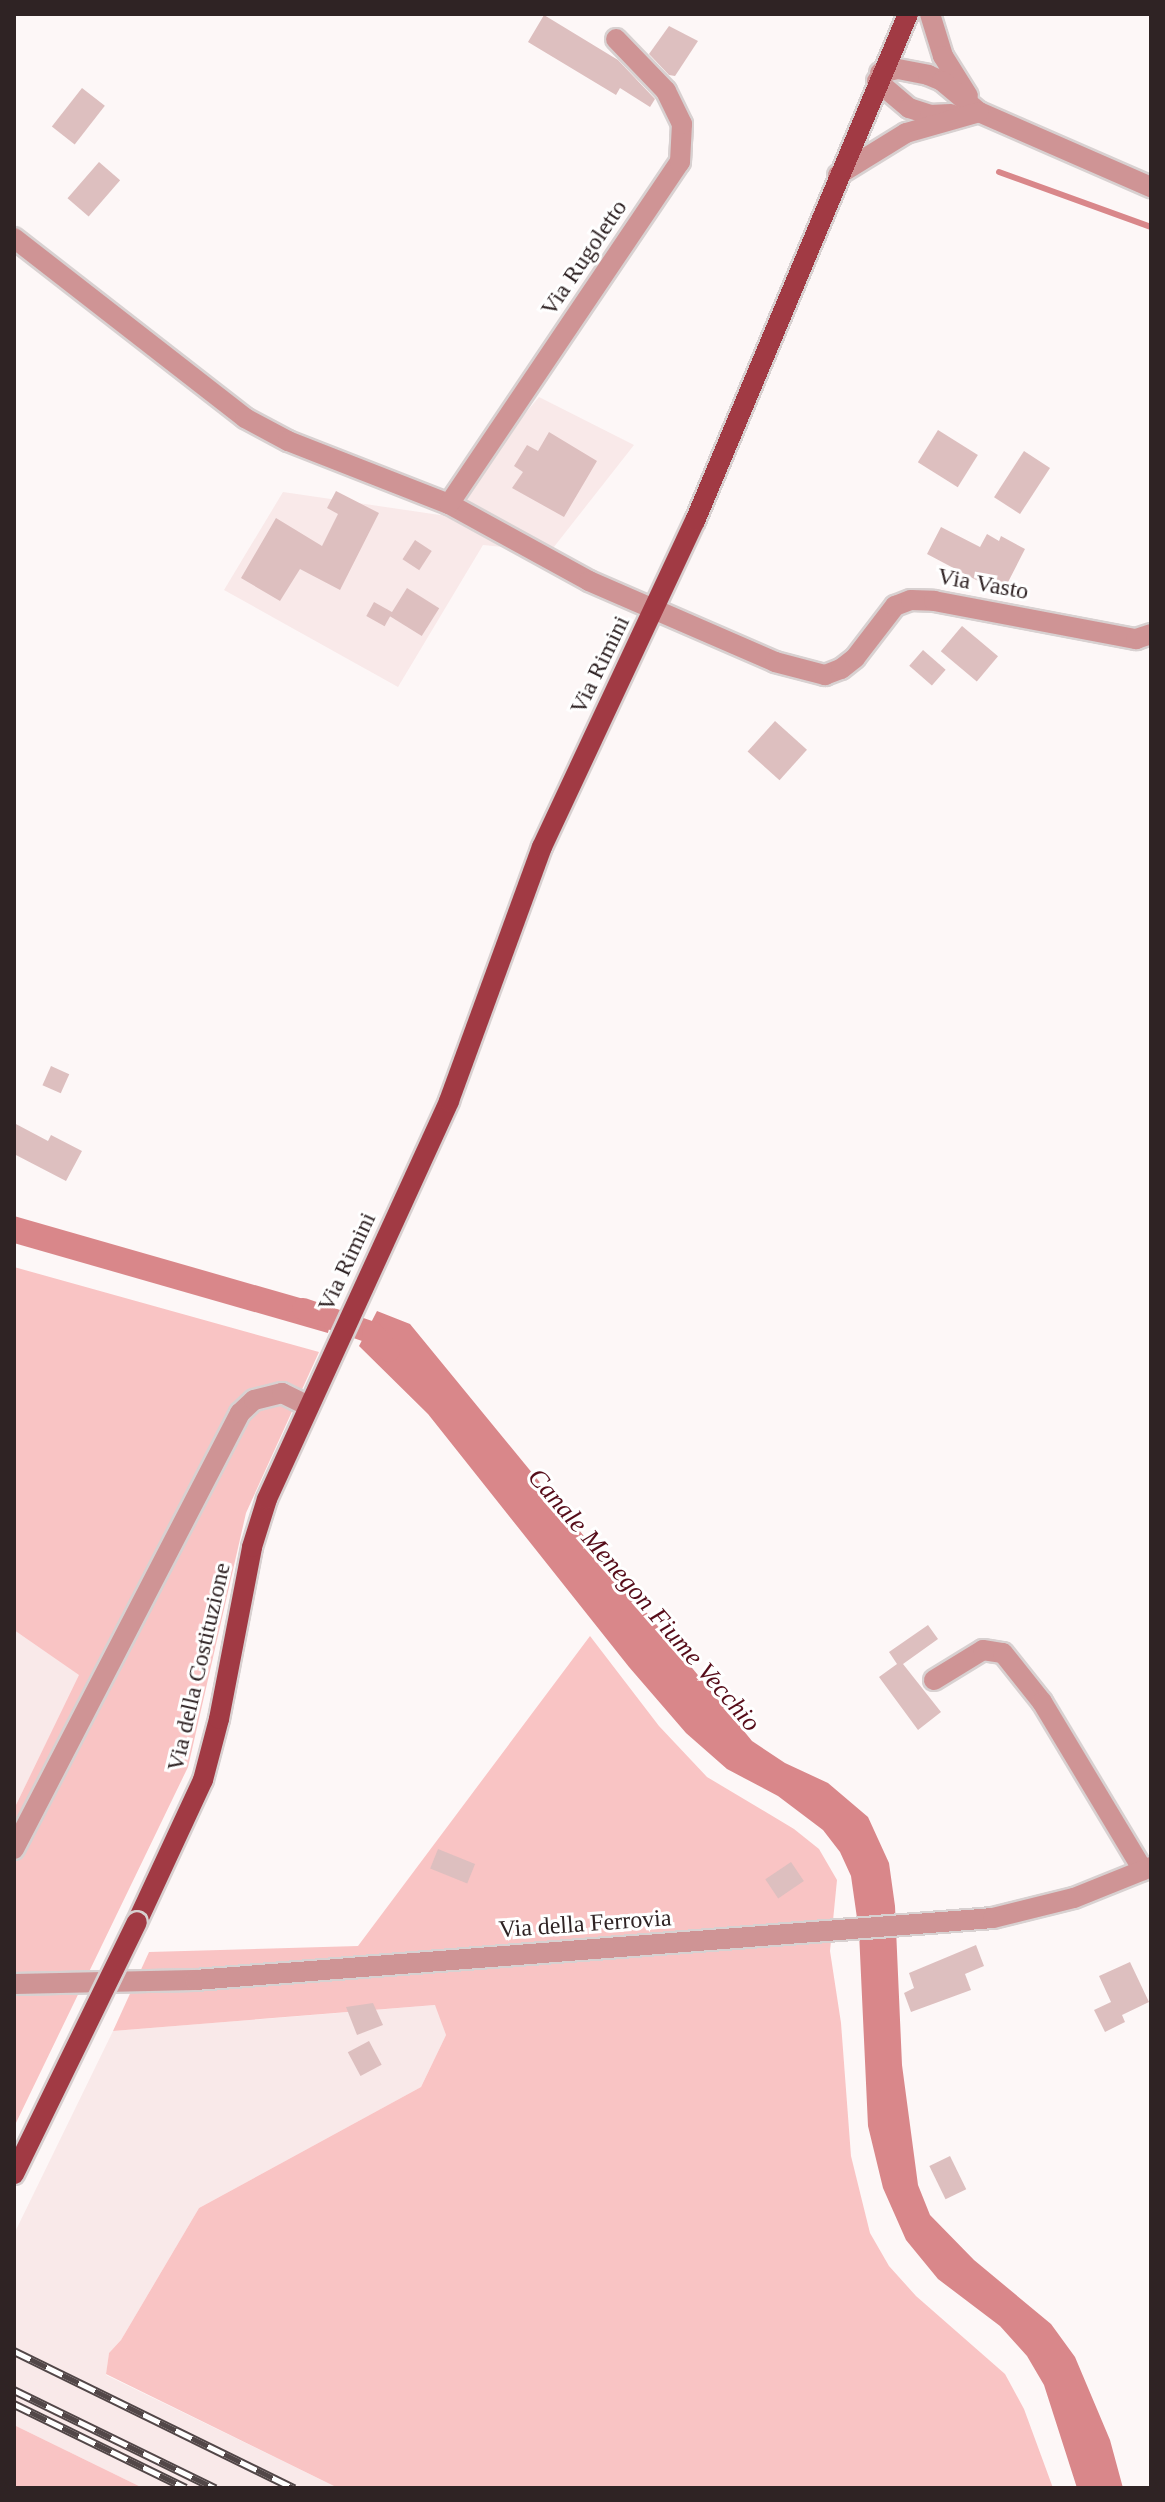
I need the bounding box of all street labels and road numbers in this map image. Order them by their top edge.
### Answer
street label: Via Rugoletto [535,194,633,322]
street label: Via Vasto [935,562,1031,606]
street label: Via Rimini [564,611,636,719]
street label: Via Rimini [312,1208,382,1316]
street label: Via della Costituzione [161,1560,237,1774]
street label: Via della Ferrovia [498,1904,672,1944]

